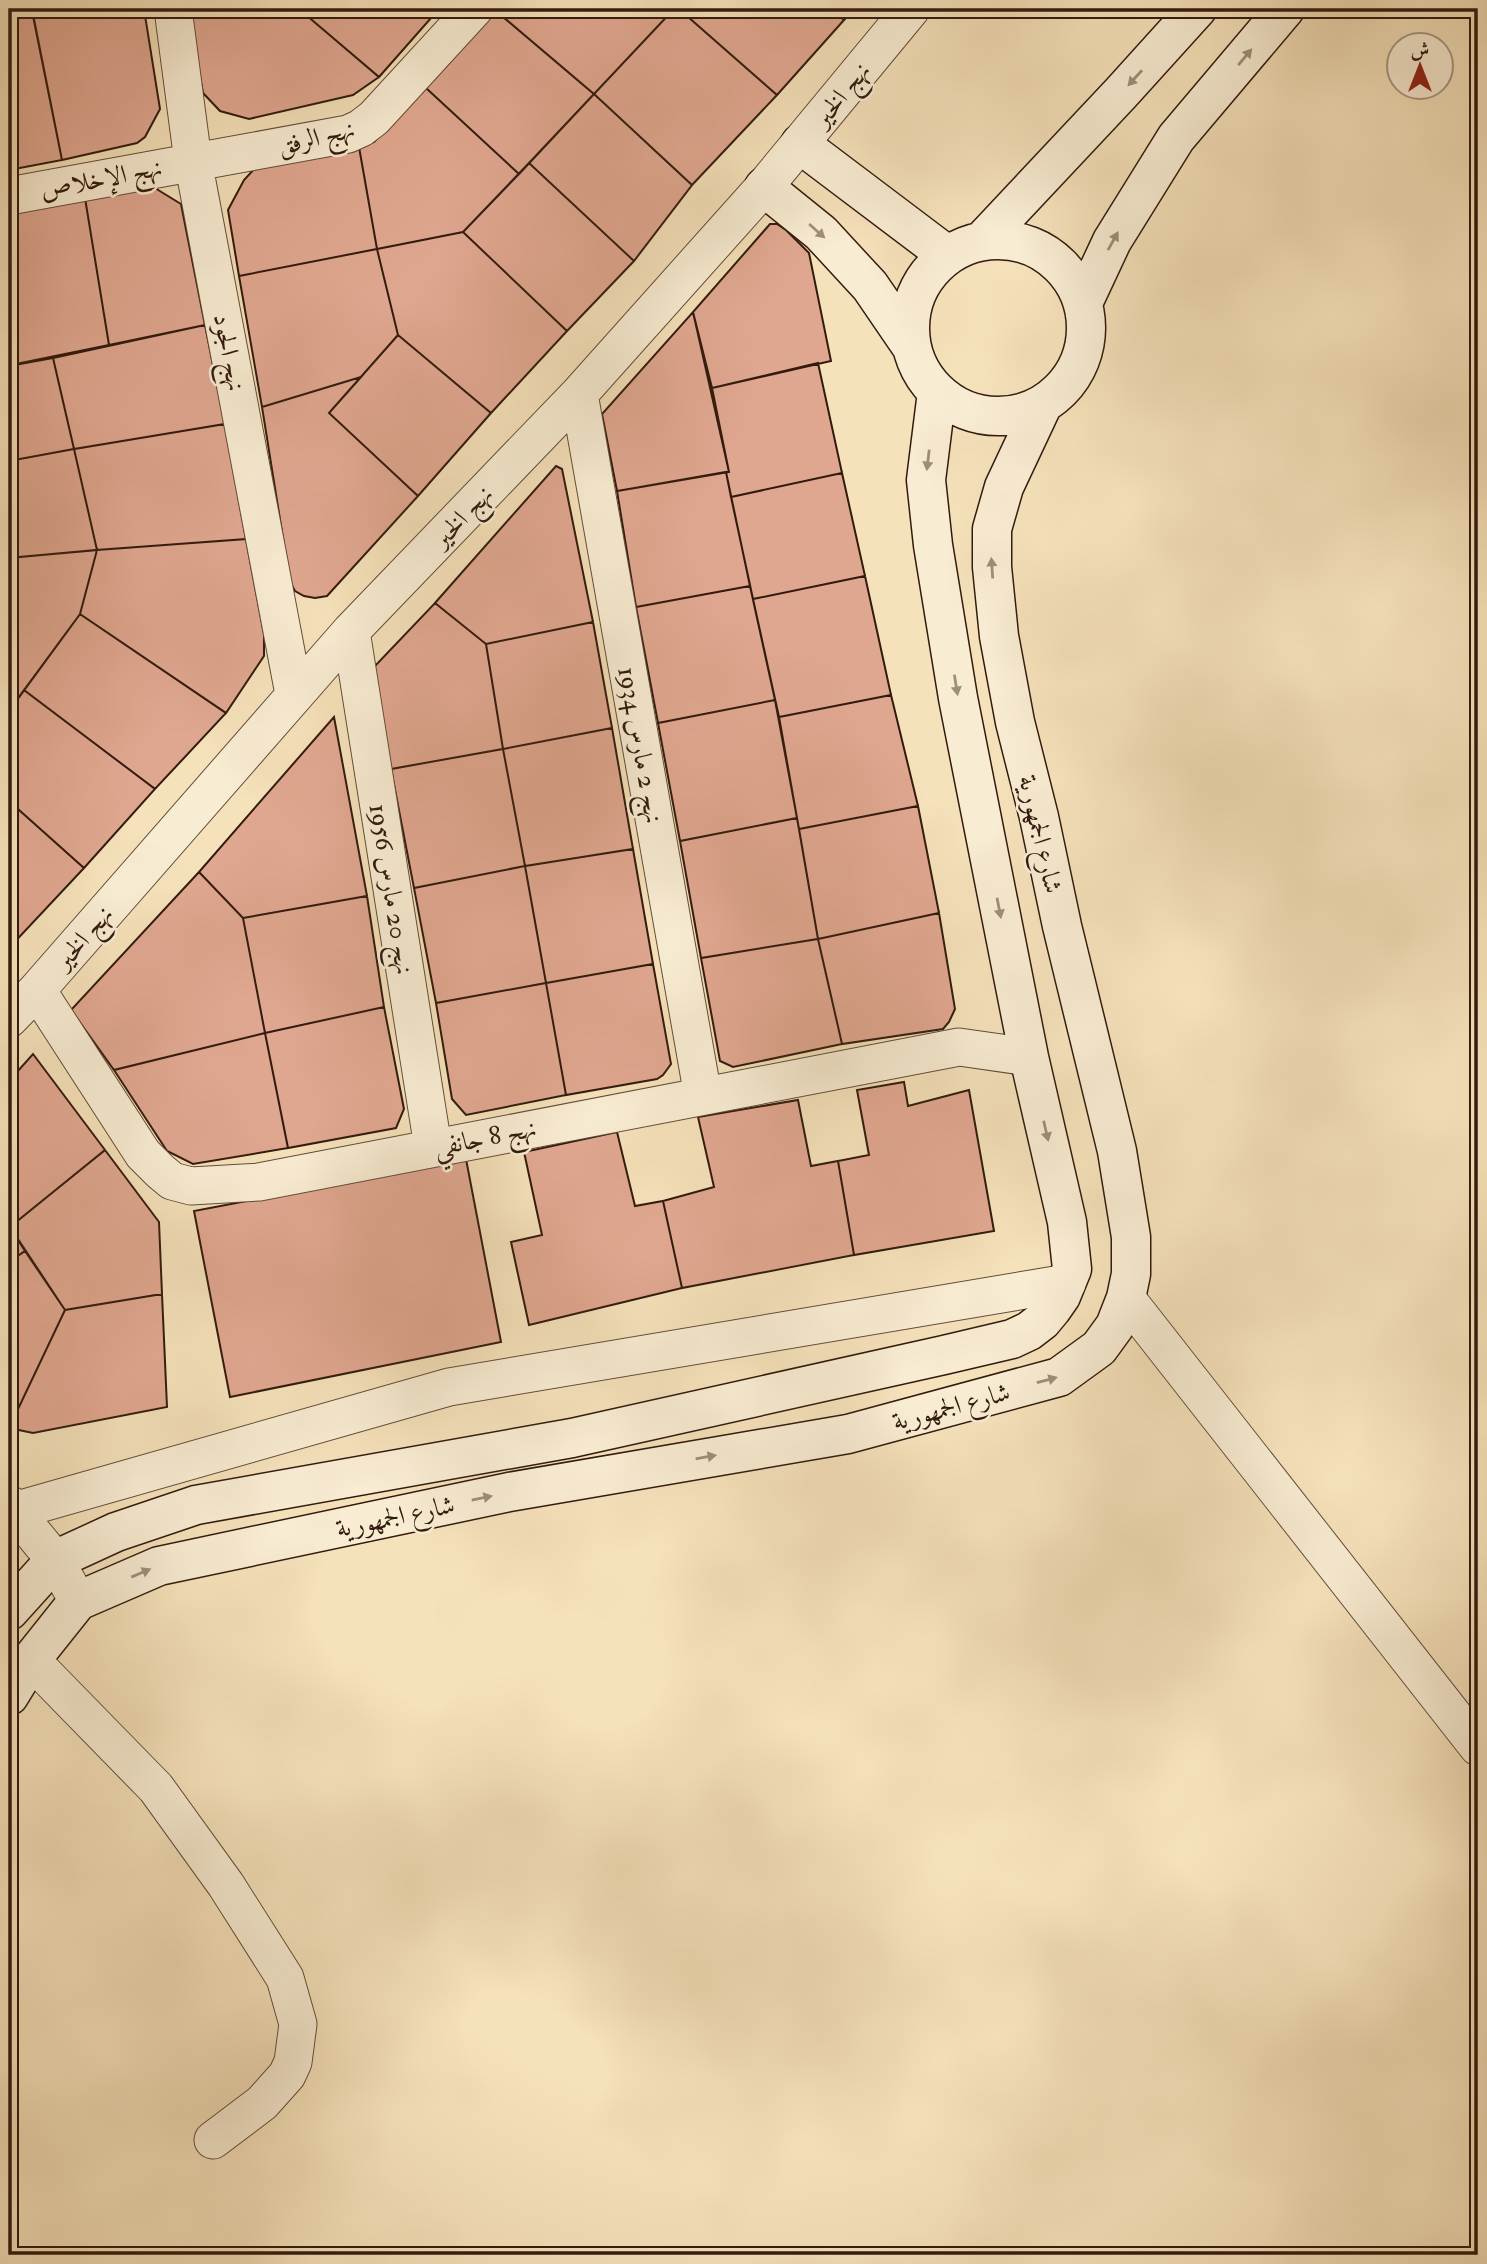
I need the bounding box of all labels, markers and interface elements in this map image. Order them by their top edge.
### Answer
north arrow [1386,32,1456,102]
text: ش [1411,38,1429,62]
one-way arrow [1237,48,1252,66]
street label: نهج الخير [804,56,883,140]
one-way arrow [1127,69,1143,87]
street label: نهج الرفق [274,113,360,170]
street label: نهج الإخلاص [38,151,166,213]
one-way arrow [808,223,826,239]
one-way arrow [1107,231,1119,251]
street label: نهج الجود [199,311,252,395]
one-way arrow [923,449,934,471]
street label: نهج الخير [423,479,505,562]
one-way arrow [987,557,998,579]
street label: نهج 2 مارس 1934 [604,664,670,827]
one-way arrow [951,674,962,696]
street label: شارع الجمهورية [1006,772,1069,898]
street label: نهج 20 مارس 1956 [355,801,420,978]
one-way arrow [994,897,1005,919]
street label: نهج الخير [45,899,126,983]
street label: نهج 8 جانفي [431,1112,541,1172]
one-way arrow [1040,1120,1051,1142]
one-way arrow [1036,1374,1058,1385]
street label: شارع الجمهورية [889,1376,1015,1443]
one-way arrow [695,1452,717,1463]
street label: شارع الجمهورية [333,1489,459,1550]
one-way arrow [471,1492,493,1503]
one-way arrow [131,1567,151,1579]

